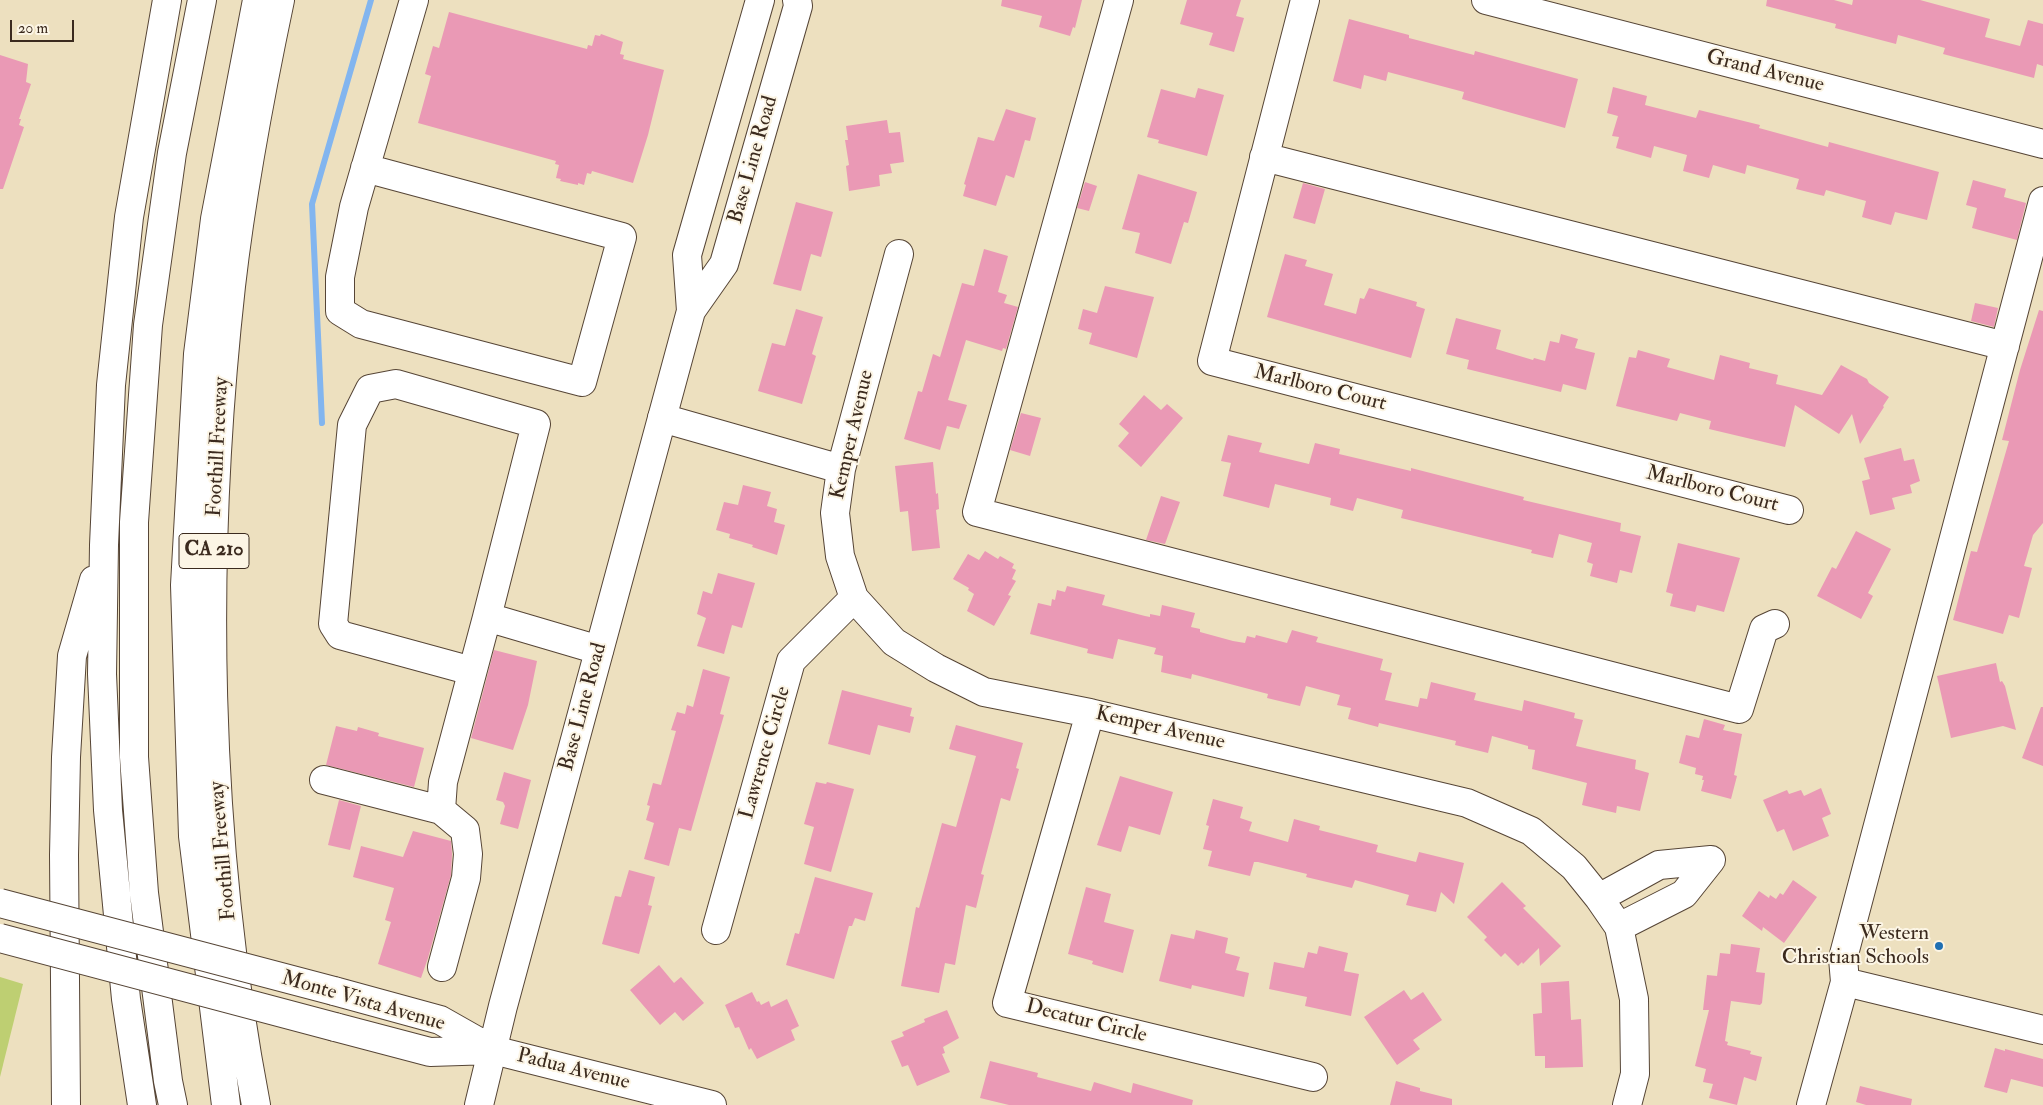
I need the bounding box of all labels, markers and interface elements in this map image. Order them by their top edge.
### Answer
scale bar [12,10,76,42]
text: 20 m [18,19,48,38]
street label: Grand Avenue [1704,45,1826,99]
street label: Base Line Road [724,93,784,227]
street label: Marlboro Court [1251,360,1389,418]
street label: Kemper Avenue [826,368,880,502]
street label: Foothill Freeway [203,376,235,518]
street label: Marlboro Court [1643,461,1781,519]
road number: CA 210 [179,534,249,568]
street label: Base Line Road [555,640,613,774]
street label: Lawrence Circle [735,684,797,822]
street label: Kemper Avenue [1093,702,1227,756]
street label: Foothill Freeway [205,780,243,922]
place label: Western Christian Schools [1782,921,1929,971]
marker: Western Christian Schools [1933,940,1945,952]
street label: Monte Vista Avenue [278,967,448,1037]
street label: Decatur Circle [1023,995,1149,1049]
street label: Padua Avenue [514,1044,632,1096]

